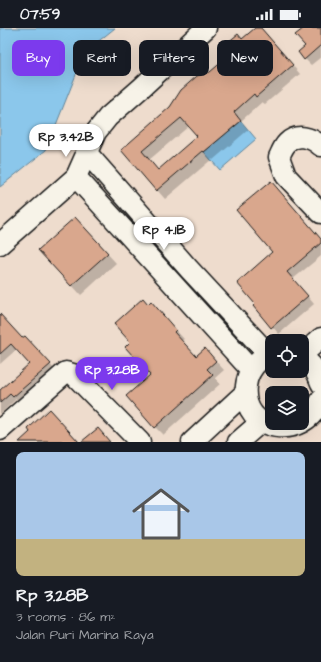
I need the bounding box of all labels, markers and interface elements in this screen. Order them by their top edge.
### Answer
text: 07:59 [20,4,60,25]
chip: Buy [12,40,65,76]
chip: Rent [73,40,131,76]
chip: Filters [139,40,209,76]
chip: New [217,40,273,76]
pin: Rp 3.42B [25,124,107,158]
text: Rp 3.42B [38,128,94,146]
pin: Rp 4.1B [127,217,201,251]
text: Rp 4.1B [142,221,186,239]
map controls [265,334,309,430]
button: locate [265,334,309,378]
pin: Rp 3.28B [71,357,153,391]
text: Rp 3.28B [84,361,140,379]
button: layers [265,386,309,430]
icon: home [125,478,197,550]
text: Rp 3.28B [16,584,88,608]
text: 3 rooms · 86 m² [16,608,115,626]
text: Jalan Puri Marina Raya [16,626,154,644]

